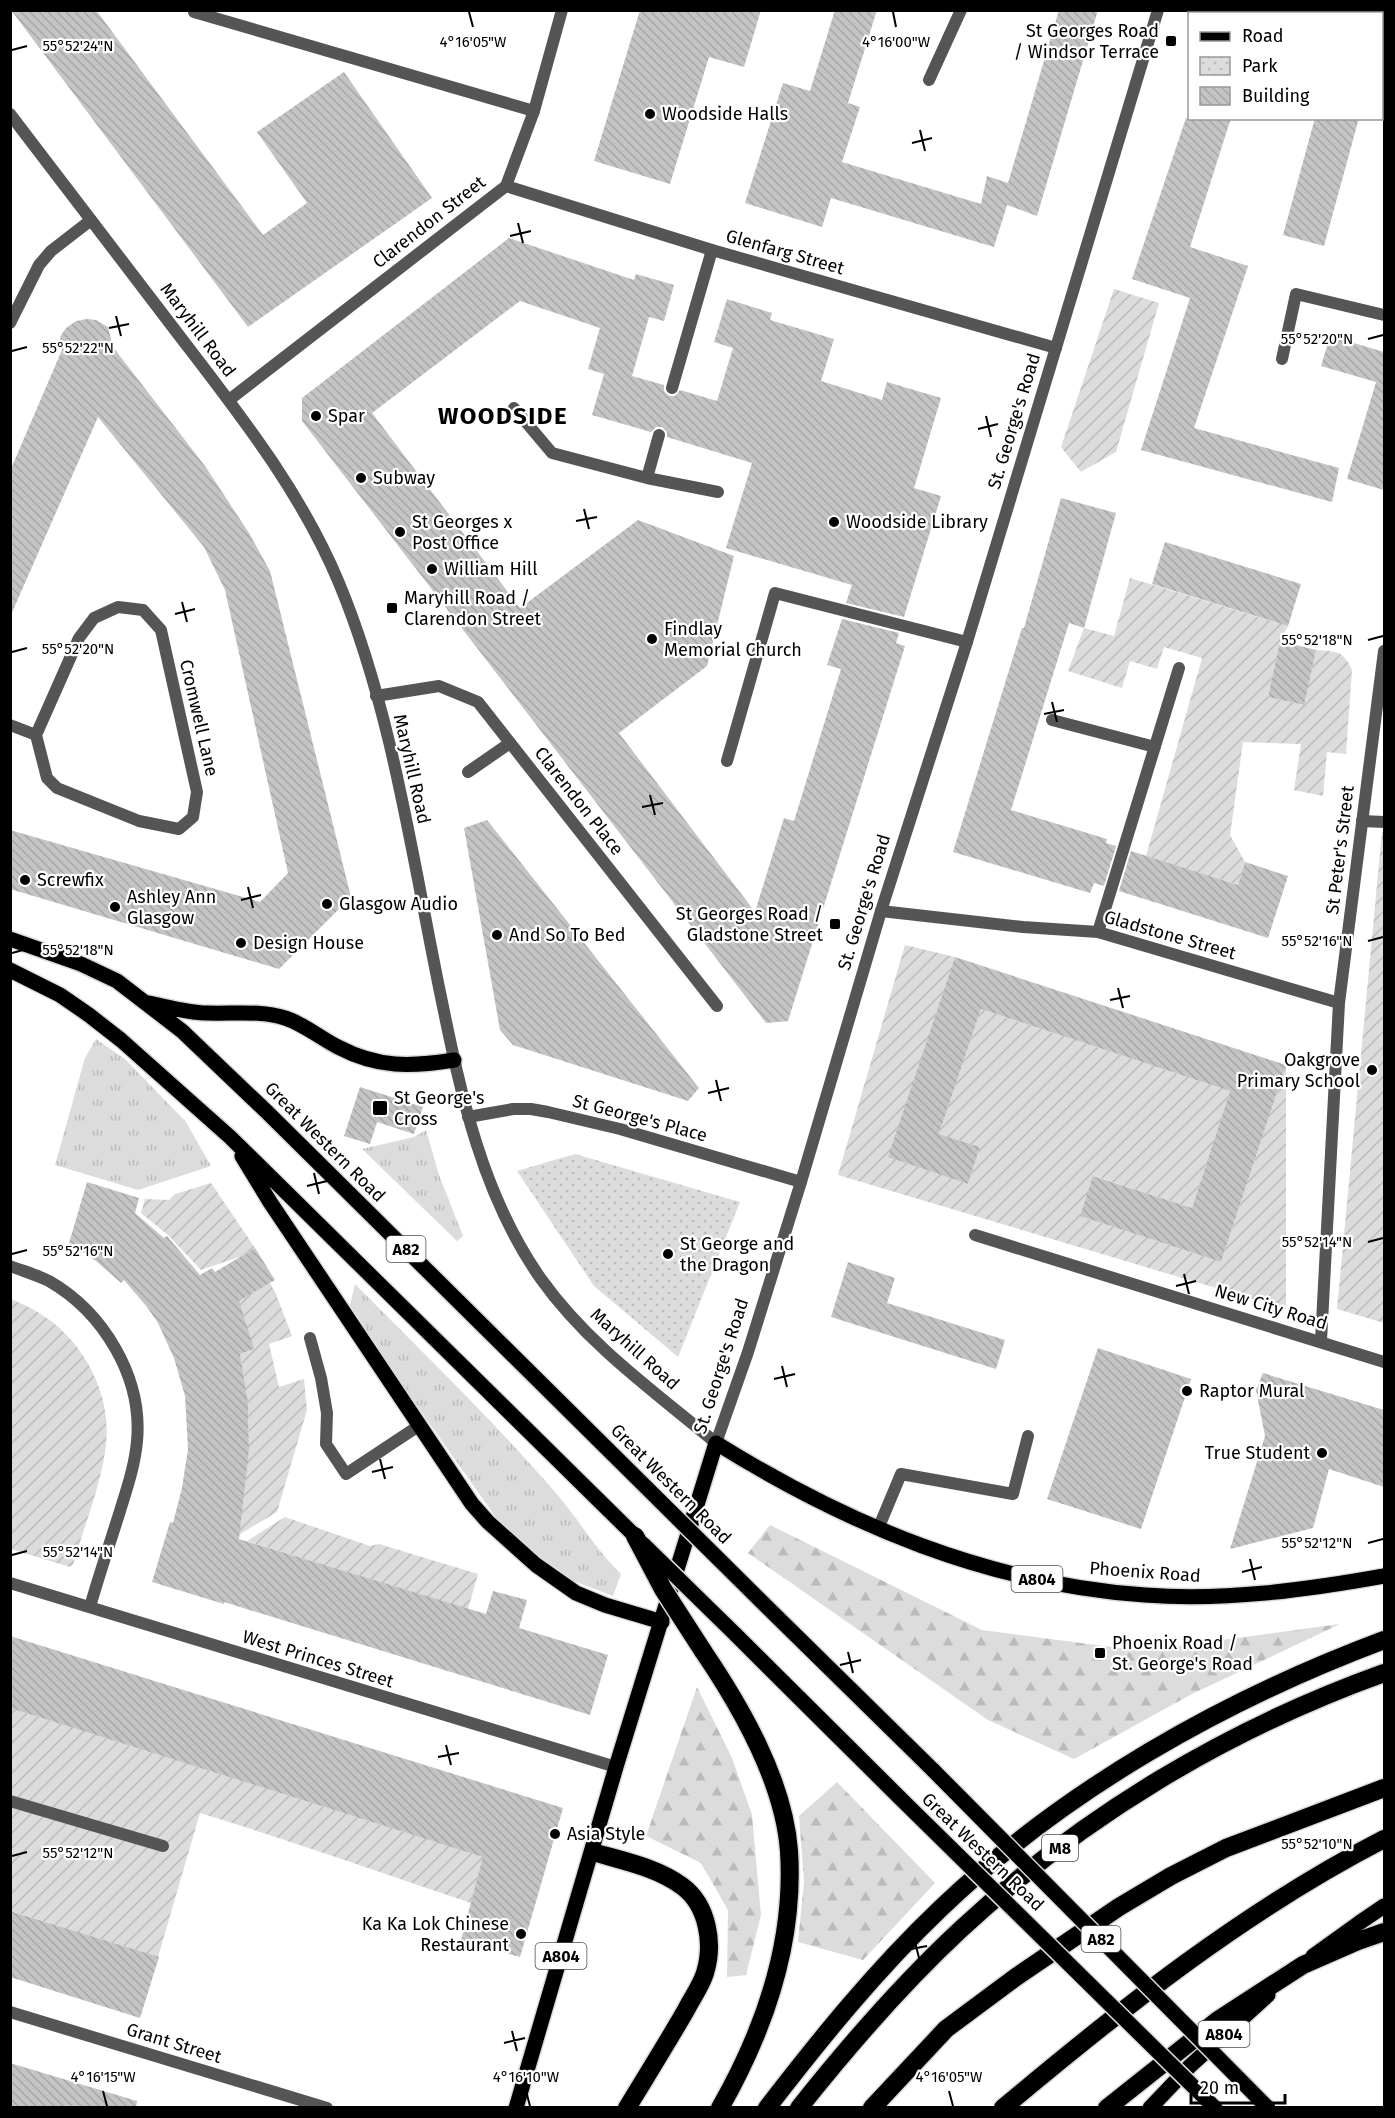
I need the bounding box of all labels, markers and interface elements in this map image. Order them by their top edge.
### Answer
legend [1188,12,1383,120]
place label: St Georges Road / Windsor Terrace [1014,20,1159,63]
text: Road [1242,25,1284,47]
text: 4°16'05"W [440,33,507,51]
text: 4°16'00"W [862,33,931,51]
marker: St Georges Road / Windsor Terrace [1164,34,1178,48]
text: 55°52'24"N [42,37,114,55]
text: Park [1242,55,1278,77]
text: Building [1242,85,1310,107]
place label: Woodside Halls [662,103,788,125]
marker: Woodside Halls [643,107,657,121]
street label: Clarendon Street [368,171,490,273]
street label: Glenfarg Street [723,225,847,280]
street label: Maryhill Road [155,279,241,381]
text: 55°52'20"N [1281,330,1353,348]
text: 55°52'22"N [42,339,114,357]
street label: St. George's Road [983,350,1045,492]
district label: WOODSIDE [438,402,568,430]
place label: Spar [328,405,365,427]
marker: Spar [309,409,323,423]
place label: Subway [373,467,435,489]
marker: Subway [354,471,368,485]
place label: St Georges x Post Office [412,511,512,554]
place label: Woodside Library [846,511,988,533]
marker: Woodside Library [827,515,841,529]
marker: St Georges x Post Office [393,525,407,539]
place label: William Hill [444,558,537,580]
marker: William Hill [425,562,439,576]
place label: Maryhill Road / Clarendon Street [404,587,542,630]
marker: Maryhill Road / Clarendon Street [385,601,399,615]
place label: Findlay Memorial Church [664,618,802,661]
text: 55°52'18"N [1281,631,1353,649]
marker: Findlay Memorial Church [645,632,659,646]
text: 55°52'20"N [42,640,114,658]
street label: Cromwell Lane [175,657,223,779]
street label: Maryhill Road [389,712,435,826]
street label: Clarendon Place [530,742,628,860]
street label: St Peter's Street [1321,784,1359,916]
street label: St. George's Road [833,831,895,973]
place label: Screwfix [37,869,104,891]
marker: Screwfix [18,873,32,887]
place label: Ashley Ann Glasgow [127,886,216,929]
place label: Glasgow Audio [339,893,458,915]
marker: Glasgow Audio [320,897,334,911]
marker: Ashley Ann Glasgow [108,900,122,914]
place label: St Georges Road / Gladstone Street [676,903,823,946]
street label: Gladstone Street [1101,906,1239,964]
marker: St Georges Road / Gladstone Street [828,917,842,931]
place label: And So To Bed [509,924,626,946]
marker: And So To Bed [490,928,504,942]
place label: Design House [253,932,364,954]
text: 55°52'16"N [1281,932,1353,950]
marker: Design House [234,936,248,950]
text: 55°52'18"N [42,941,114,959]
place label: Oakgrove Primary School [1237,1049,1360,1092]
marker: Oakgrove Primary School [1365,1063,1379,1077]
street label: Great Western Road [260,1077,390,1207]
place label: St George's Cross [394,1087,484,1130]
street label: St George's Place [570,1089,710,1147]
marker: St George's Cross [371,1099,389,1117]
place label: St George and the Dragon [680,1233,794,1276]
text: 55°52'14"N [1282,1233,1352,1251]
road number: A82 [386,1236,426,1262]
text: 55°52'16"N [42,1242,114,1260]
marker: St George and the Dragon [661,1247,675,1261]
street label: New City Road [1212,1279,1330,1335]
street label: St. George's Road [689,1296,753,1436]
street label: Maryhill Road [586,1303,684,1395]
place label: Raptor Mural [1199,1380,1304,1402]
marker: Raptor Mural [1180,1384,1194,1398]
street label: Great Western Road [606,1419,736,1549]
place label: True Student [1205,1442,1310,1464]
marker: True Student [1315,1446,1329,1460]
text: 55°52'12"N [1282,1534,1352,1552]
text: 55°52'14"N [43,1543,113,1561]
street label: Phoenix Road [1089,1557,1201,1587]
road number: A804 [1012,1566,1062,1592]
street label: West Princes Street [240,1626,397,1693]
place label: Phoenix Road / St. George's Road [1112,1632,1253,1675]
marker: Phoenix Road / St. George's Road [1093,1646,1107,1660]
street label: Great Western Road [917,1788,1049,1916]
place label: Asia Style [567,1823,645,1845]
marker: Asia Style [548,1827,562,1841]
road number: M8 [1042,1835,1078,1861]
text: 55°52'10"N [1281,1835,1353,1853]
text: 55°52'12"N [43,1844,113,1862]
place label: Ka Ka Lok Chinese Restaurant [362,1913,509,1956]
road number: A82 [1082,1926,1120,1952]
marker: Ka Ka Lok Chinese Restaurant [514,1927,528,1941]
road number: A804 [536,1943,586,1969]
street label: Grant Street [124,2018,225,2068]
road number: A804 [1198,2021,1250,2047]
scale bar [1191,2067,1286,2105]
text: 4°16'15"W [70,2068,136,2086]
text: 4°16'10"W [493,2068,560,2086]
text: 4°16'05"W [916,2068,983,2086]
text: 20 m [1200,2077,1239,2099]

